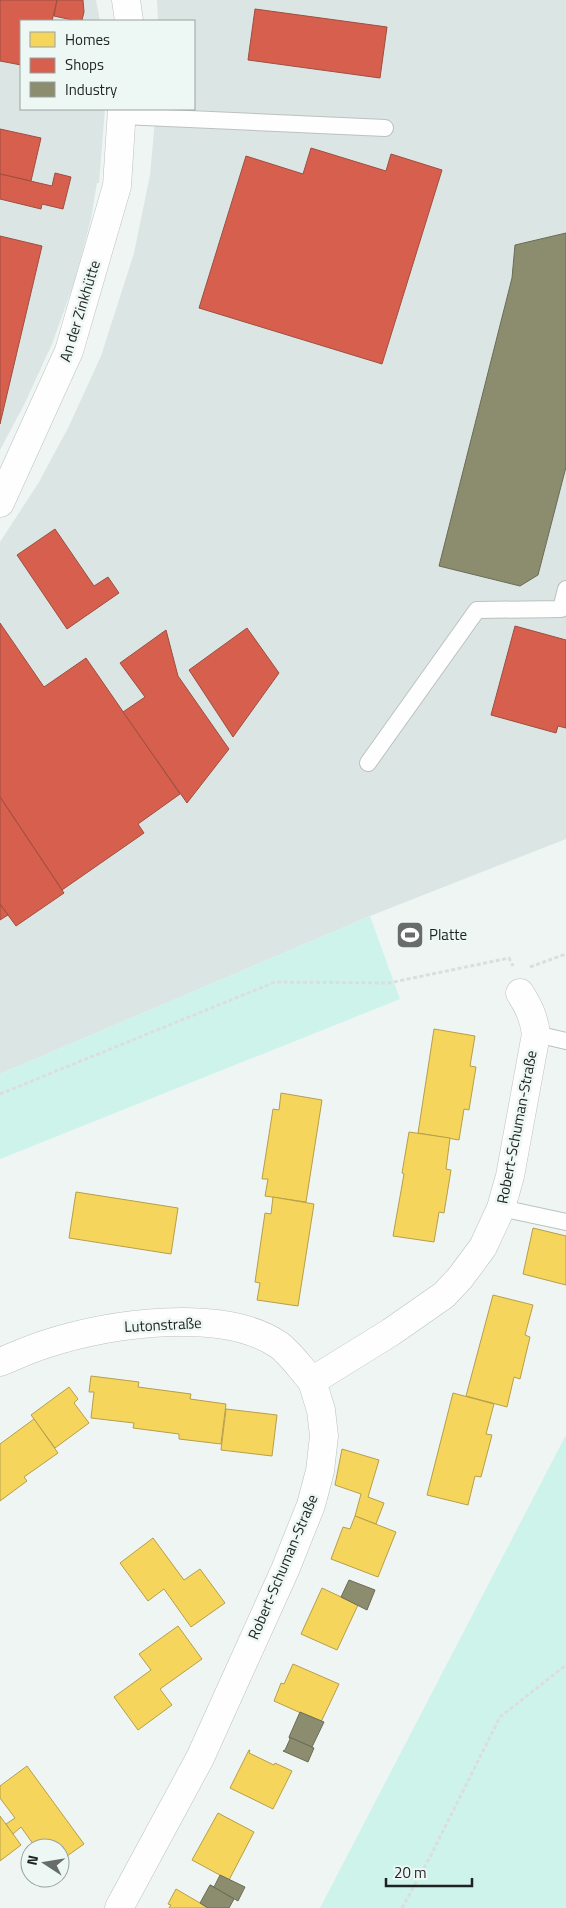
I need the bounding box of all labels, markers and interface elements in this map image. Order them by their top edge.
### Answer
legend [20,20,195,110]
text: Homes [65,28,110,51]
text: Shops [65,53,104,76]
text: Industry [65,78,117,101]
street label: An der Zinkhütte [53,257,106,364]
sports icon: Platte [395,920,425,950]
place label: Platte [429,923,467,946]
street label: Robert-Schuman-Straße [490,1048,543,1206]
street label: Lutonstraße [124,1311,202,1338]
street label: Robert-Schuman-Straße [241,1491,324,1643]
north arrow [20,1838,70,1888]
text: N [21,1853,43,1867]
scale bar [386,1856,472,1888]
text: 20 m [394,1861,427,1884]

